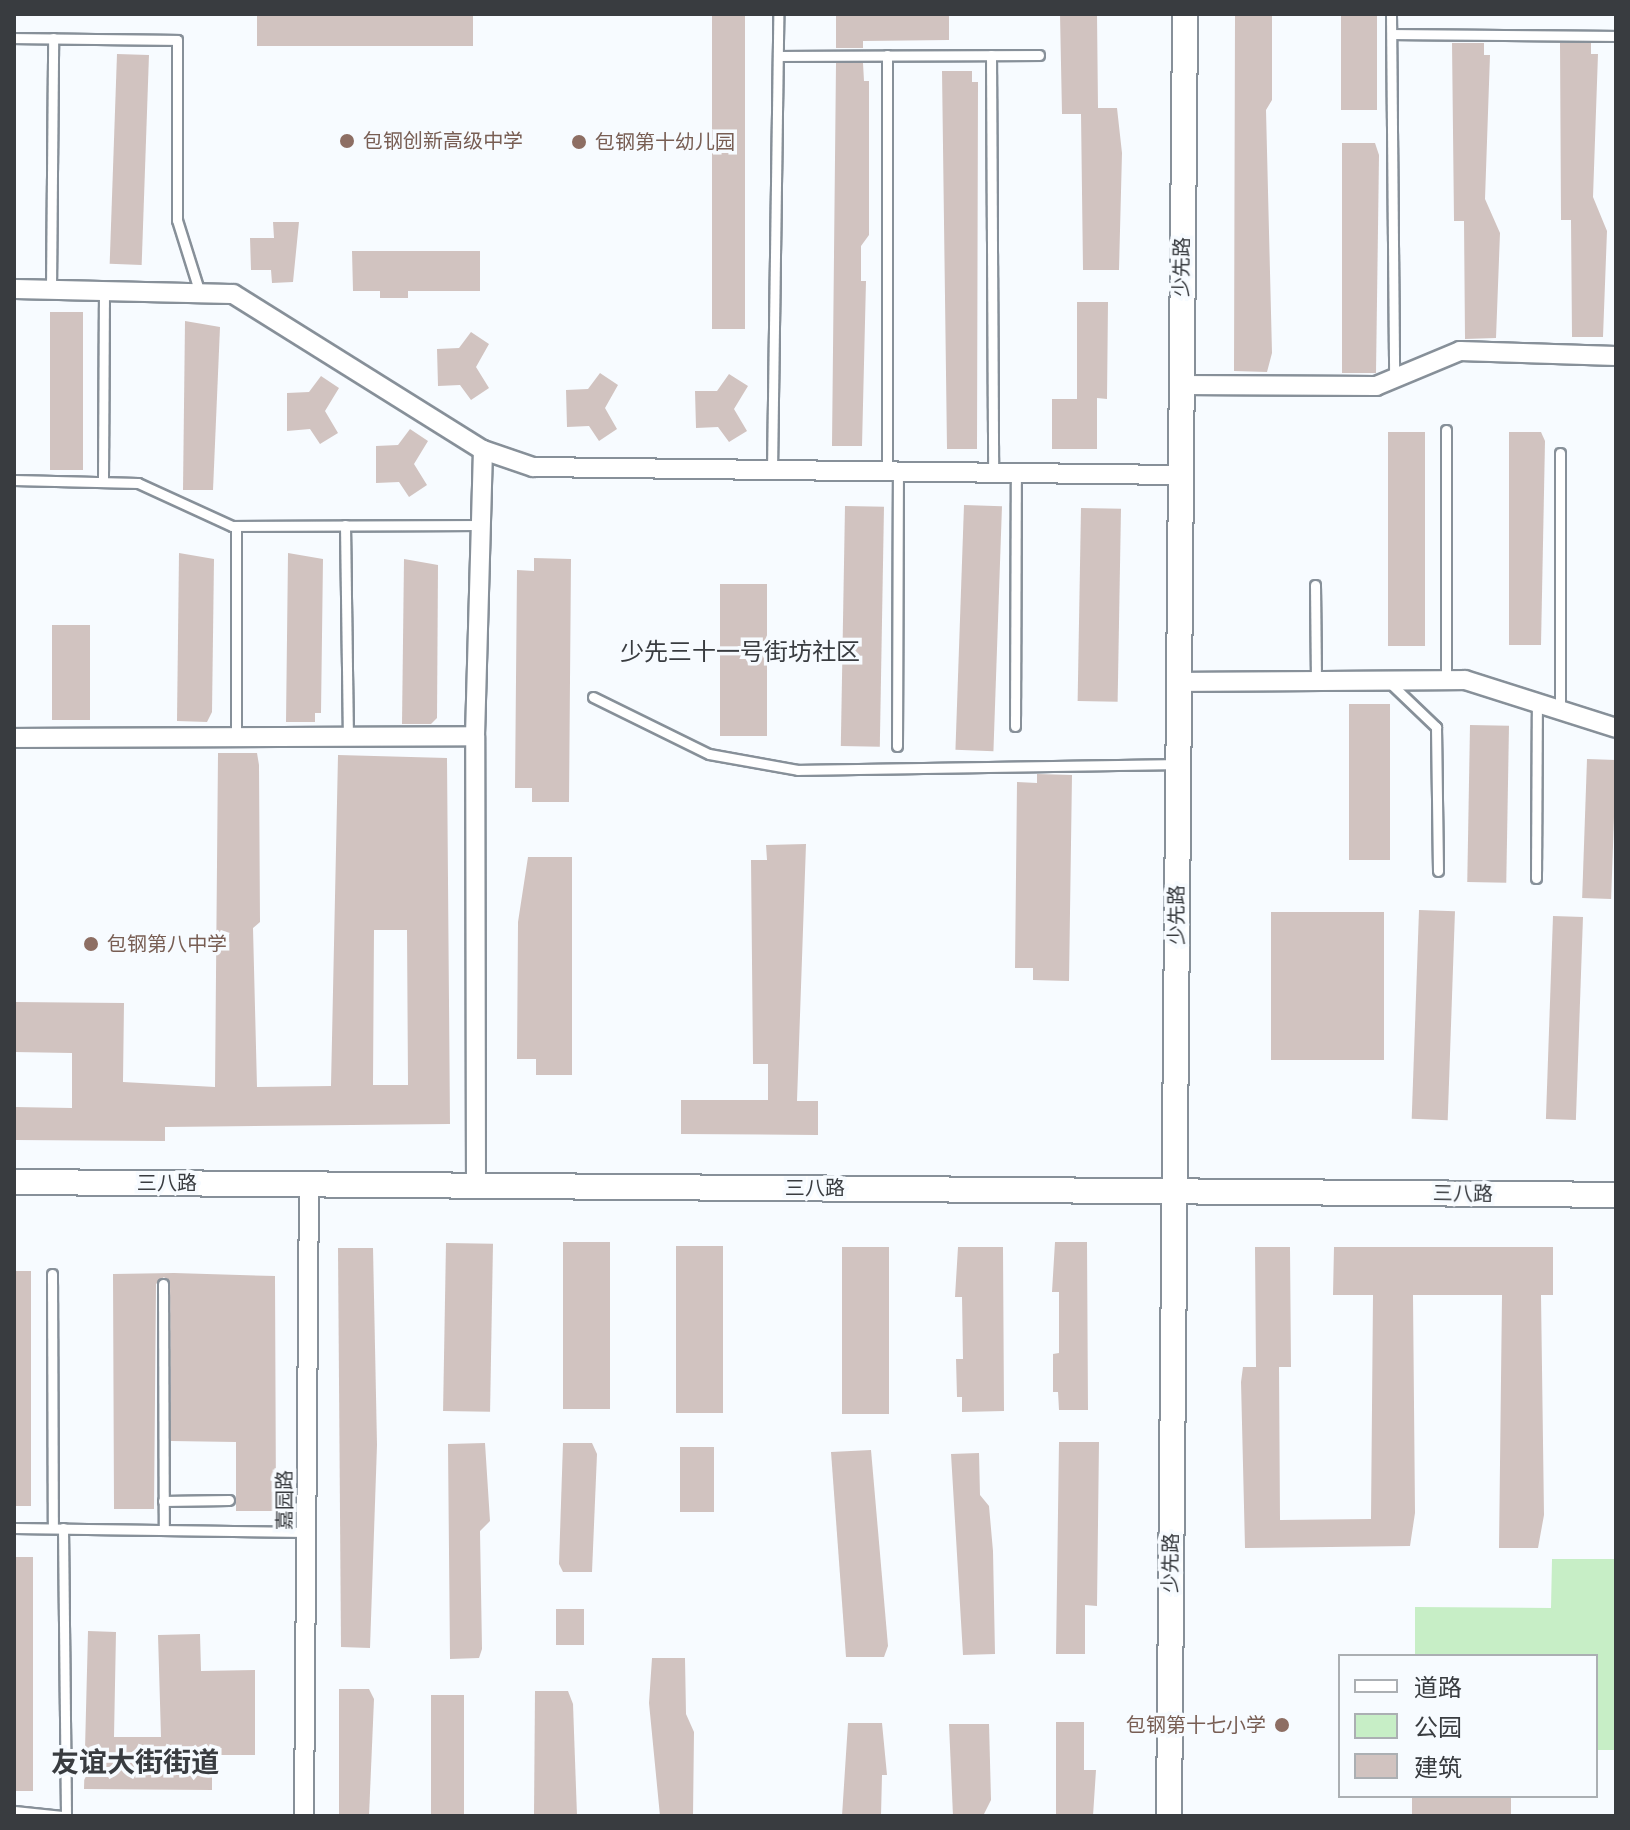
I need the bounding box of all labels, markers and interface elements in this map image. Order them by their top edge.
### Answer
place label: 包钢创新高级中学 [363,129,523,153]
place label: 包钢第十幼儿园 [595,130,735,154]
marker: 包钢创新高级中学 [338,132,356,150]
marker: 包钢第十幼儿园 [570,133,588,151]
street label: 少先路 [1169,237,1195,297]
district label: 少先三十一号街坊社区 [620,638,860,666]
street label: 少先路 [1165,885,1189,945]
place label: 包钢第八中学 [107,932,227,956]
marker: 包钢第八中学 [82,935,100,953]
street label: 三八路 [137,1171,197,1195]
street label: 三八路 [785,1176,845,1200]
street label: 三八路 [1433,1181,1493,1207]
street label: 嘉园路 [273,1470,297,1530]
street label: 少先路 [1158,1533,1184,1593]
legend [1338,1654,1598,1798]
text: 道路 [1414,1671,1462,1704]
text: 公园 [1414,1711,1462,1744]
place label: 包钢第十七小学 [1126,1713,1266,1737]
marker: 包钢第十七小学 [1273,1716,1291,1734]
district label: 友谊大街街道 [51,1746,219,1780]
text: 建筑 [1414,1751,1462,1784]

